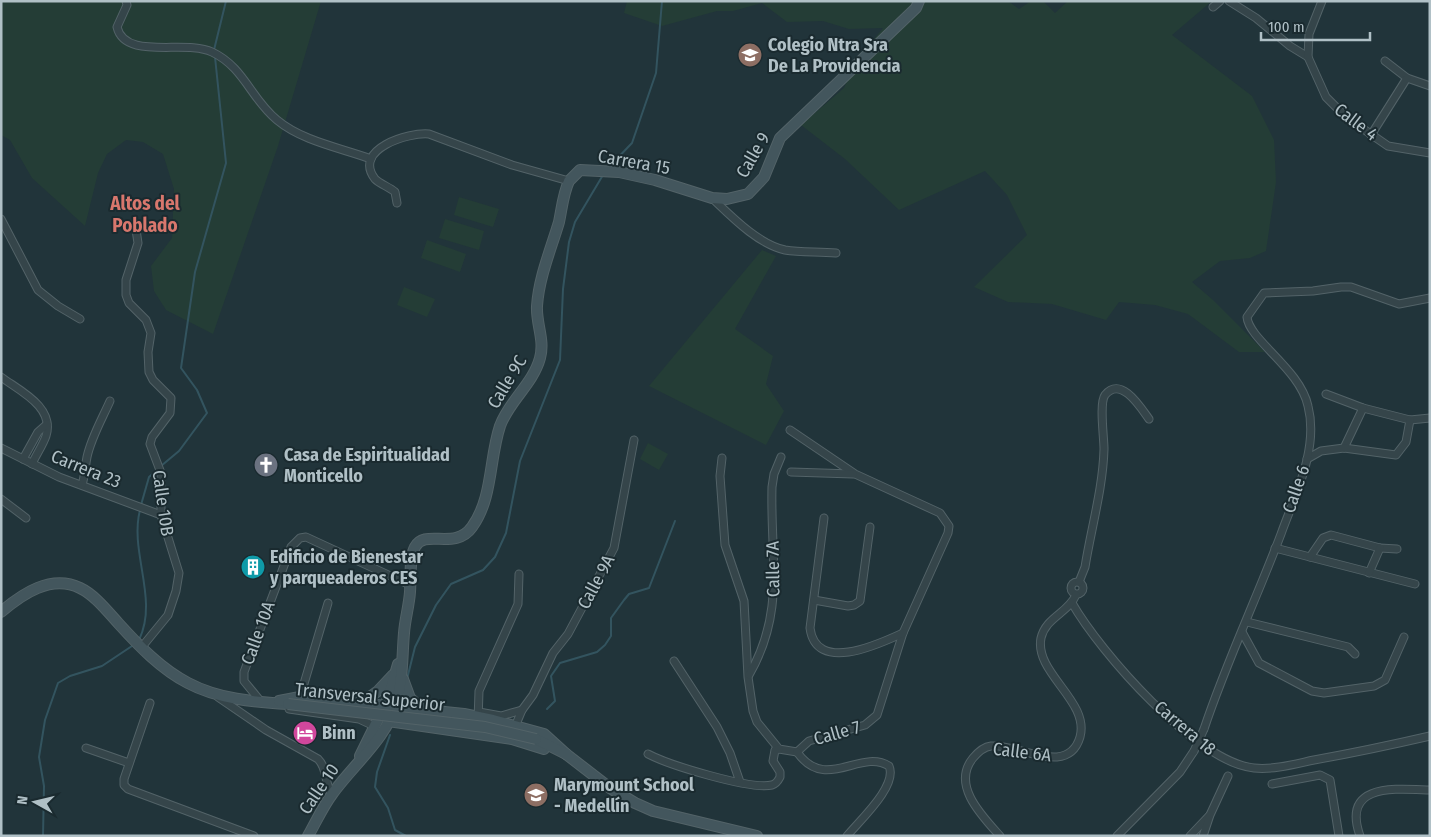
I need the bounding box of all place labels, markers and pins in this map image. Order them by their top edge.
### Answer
place label: Colegio Ntra Sra De La Providencia [768,34,901,77]
school or university icon: Colegio Ntra Sra De La Providencia [737,42,763,68]
place label: Casa de Espiritualidad Monticello [284,444,450,487]
church icon: Casa de Espiritualidad Monticello [253,452,279,478]
place label: Edificio de Bienestar y parqueaderos CES [269,546,423,589]
building icon: Edificio de Bienestar y parqueaderos CES [240,554,266,580]
hotel icon: Binn [292,720,318,746]
place label: Binn [322,722,356,744]
place label: Marymount School - Medellín [554,774,694,817]
school or university icon: Marymount School - Medellín [523,782,549,808]

